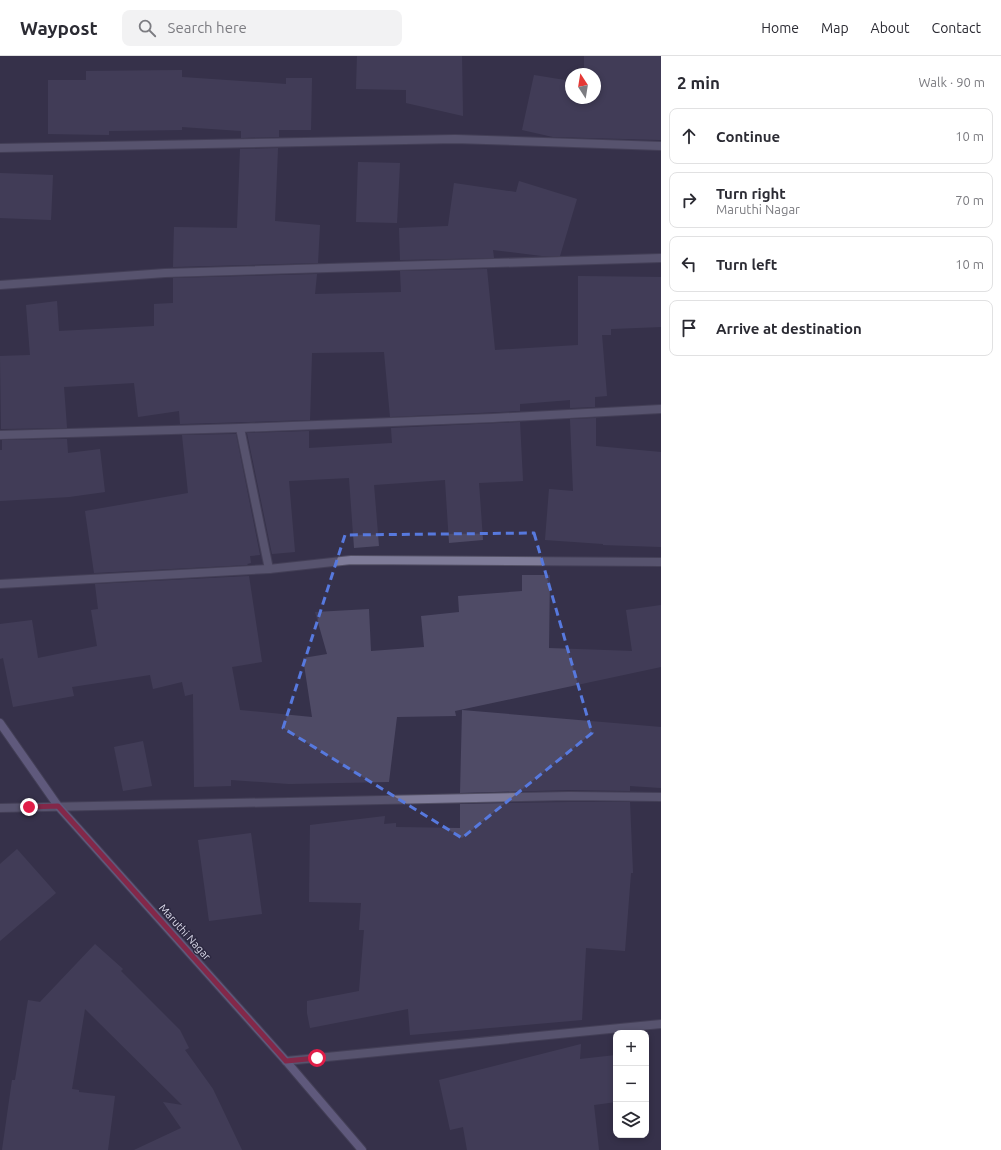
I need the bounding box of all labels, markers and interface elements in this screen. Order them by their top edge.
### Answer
search box [122,10,402,46]
text: Waypost [20,17,98,39]
icon: search [136,17,158,39]
text: Search here [168,19,247,36]
text: Home [761,20,799,36]
text: Map [821,20,849,36]
text: About [871,20,910,36]
text: Contact [932,20,981,36]
north arrow [565,68,601,104]
text: 2 min [677,73,720,92]
text: Walk · 90 m [919,75,985,89]
icon: ahead [678,125,700,147]
text: Continue [716,128,780,145]
text: 10 m [955,129,984,143]
text: Turn right [716,185,786,202]
icon: right [678,189,700,211]
text: 70 m [955,193,984,207]
text: Maruthi Nagar [716,202,800,216]
icon: left [678,253,700,275]
text: Turn left [716,256,777,273]
text: 10 m [955,257,984,271]
icon: arrive [678,317,700,339]
text: Arrive at destination [716,320,862,337]
route end [20,798,38,816]
street label: Maruthi Nagar [157,902,214,963]
map controls [613,1030,649,1138]
button: + [613,1030,649,1066]
route start [308,1049,326,1067]
button: − [613,1066,649,1102]
button: layers [613,1102,649,1138]

